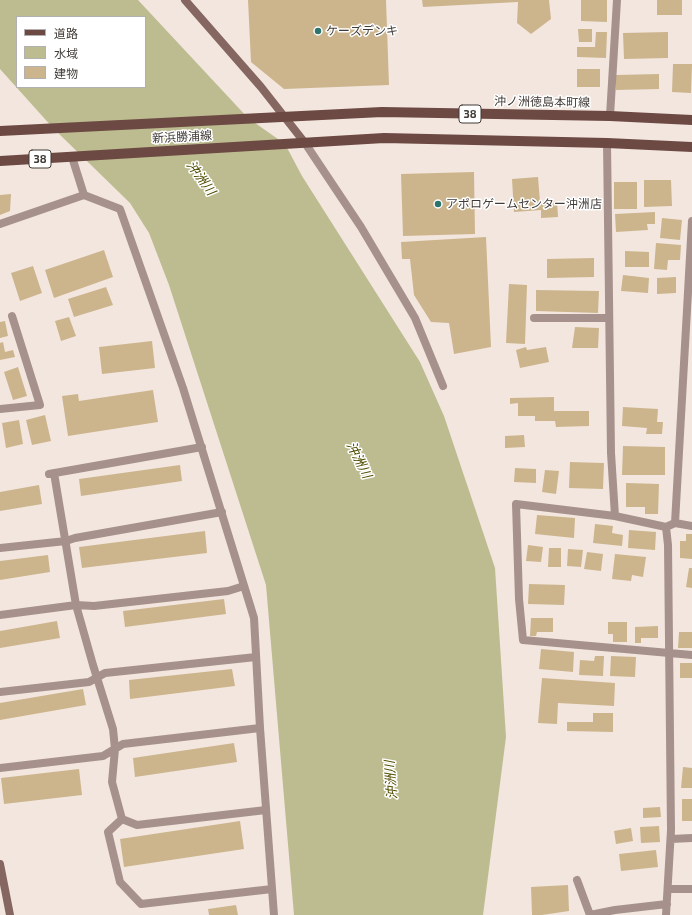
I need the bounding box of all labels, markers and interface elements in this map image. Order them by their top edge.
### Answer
legend [16,16,146,88]
place label: ケーズデンキ [326,24,398,38]
text: 道路 [54,26,78,40]
marker: ケーズデンキ [313,26,323,36]
text: 水域 [54,46,78,60]
text: 建物 [54,66,78,80]
street label: 沖ノ洲徳島本町線 [494,94,590,110]
road number: 38 [459,105,481,123]
street label: 新浜勝浦線 [152,128,212,146]
road number: 38 [29,150,51,168]
water label: 沖洲川 [183,158,219,198]
place label: アポロゲームセンター沖洲店 [446,197,602,211]
marker: アポロゲームセンター沖洲店 [433,199,443,209]
water label: 沖洲川 [343,439,375,481]
water label: 沖洲川 [382,760,400,800]

